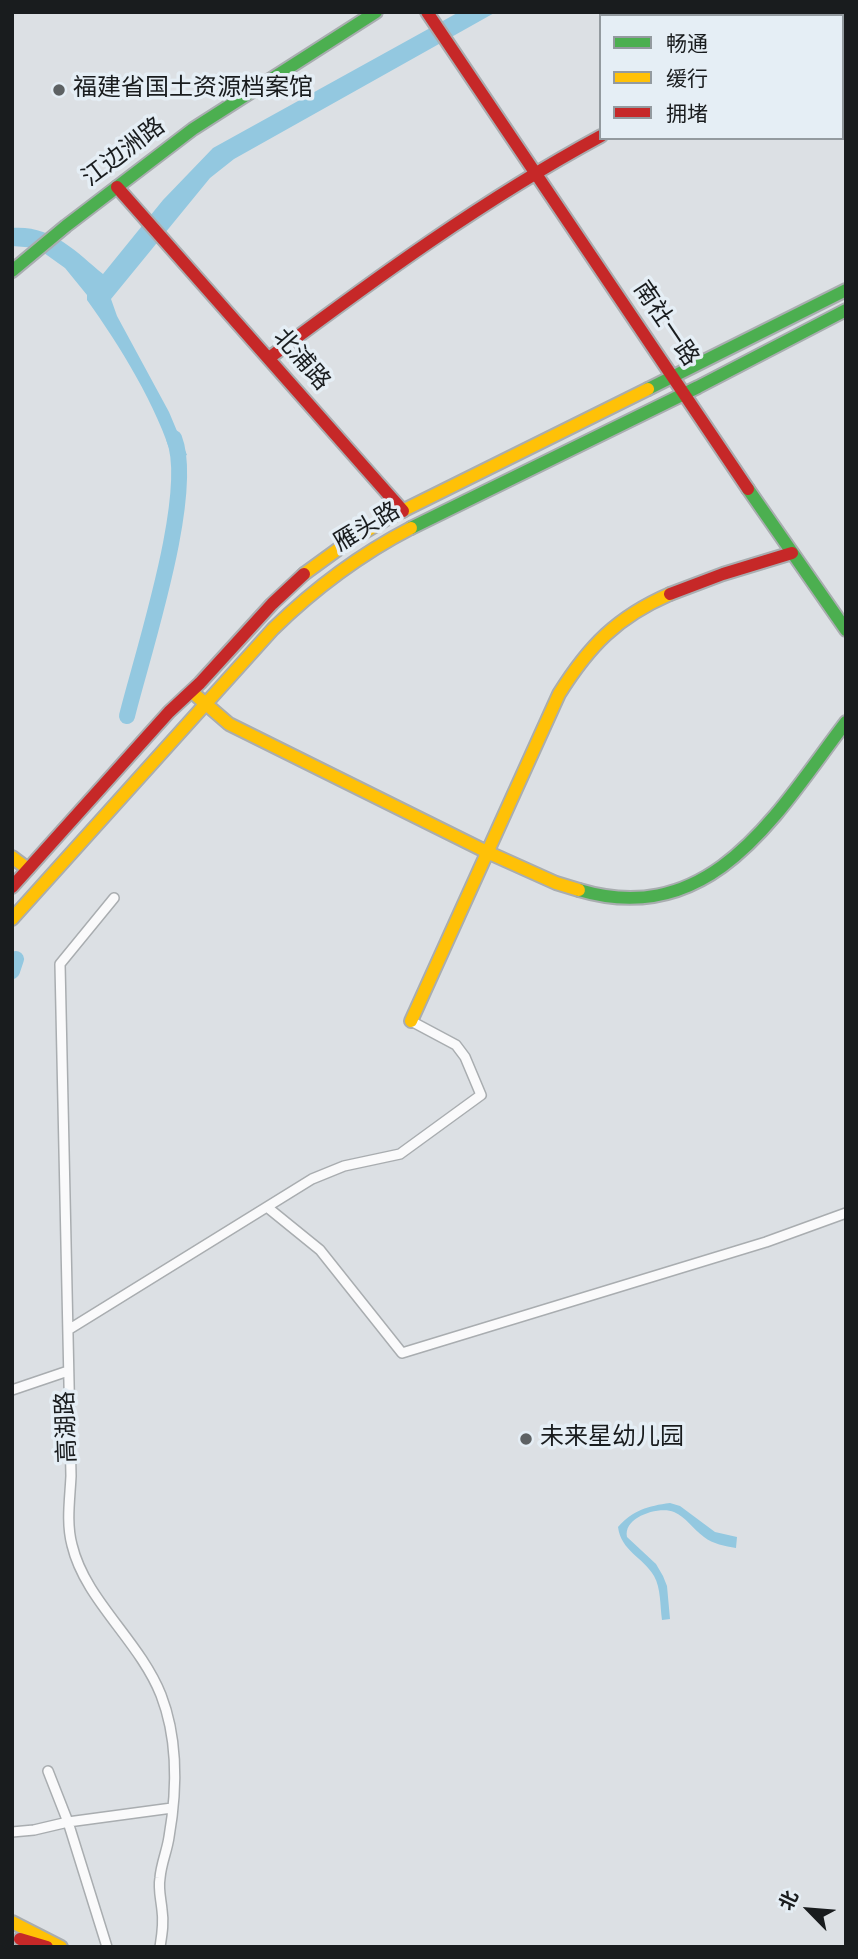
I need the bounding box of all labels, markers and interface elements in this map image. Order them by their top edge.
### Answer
legend [599,14,844,140]
text: 畅通 [666,32,708,59]
text: 缓行 [666,67,708,94]
place label: 福建省国土资源档案馆 [73,76,313,104]
marker: 福建省国土资源档案馆 [51,82,67,98]
text: 拥堵 [666,102,708,129]
street label: 江边洲路 [78,114,172,194]
street label: 南社一路 [625,277,703,373]
street label: 北浦路 [266,324,334,398]
street label: 雁头路 [330,498,406,560]
street label: 高湖路 [53,1391,85,1463]
place label: 未来星幼儿园 [540,1425,684,1453]
marker: 未来星幼儿园 [518,1431,534,1447]
north arrow [774,1875,844,1945]
text: 北 [775,1887,805,1915]

